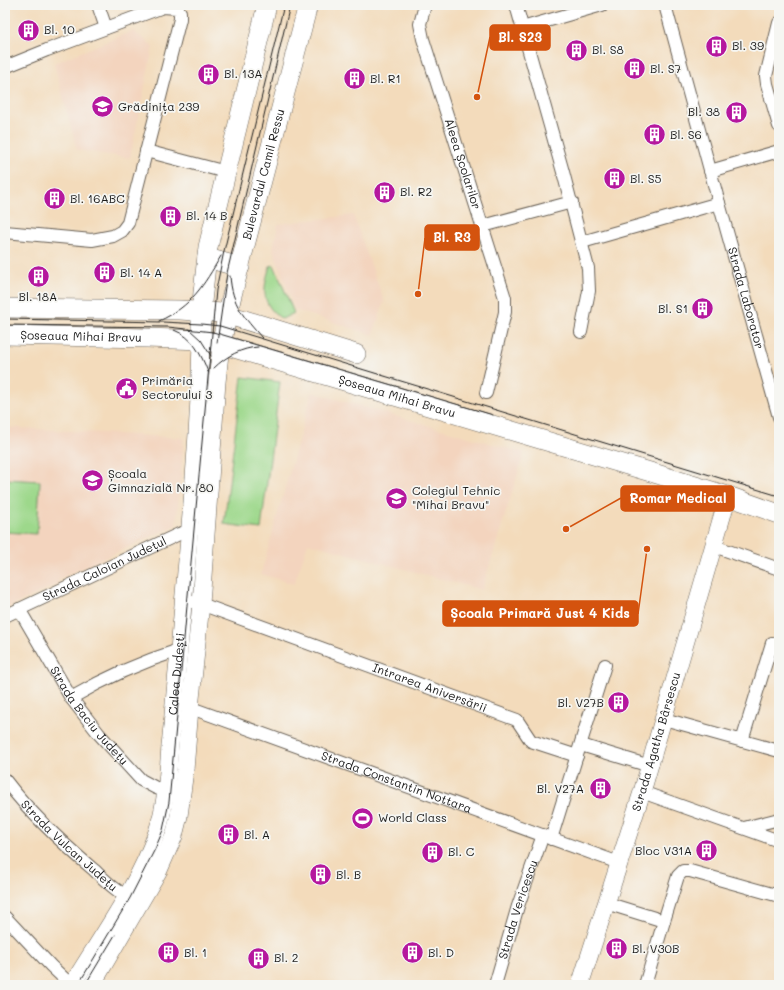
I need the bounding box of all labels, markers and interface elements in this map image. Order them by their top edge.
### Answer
building icon: Bl. 10 [15,17,41,43]
place label: Bl. 10 [44,21,75,37]
callout: Bl. S23 [490,25,550,50]
text: Bl. S23 [498,28,542,45]
building icon: Bl. 39 [704,33,730,59]
building icon: Bl. S8 [564,37,590,63]
place label: Bl. 39 [732,37,764,53]
place label: Bl. S8 [592,41,624,57]
building icon: Bl. S7 [621,56,647,82]
place label: Bl. S7 [650,60,682,76]
building icon: Bl. 13A [195,61,221,87]
place label: Bl. 13A [224,65,263,81]
building icon: Bl. R1 [342,66,368,92]
place label: Bl. R1 [370,70,401,86]
school or university icon: Grădinița 239 [90,94,116,120]
place label: Grădinița 239 [118,98,199,114]
building icon: Bl. 38 [723,99,749,125]
place label: Bl. 38 [688,103,720,119]
street label: Bulevardul Camil Ressu [238,107,288,241]
street label: Aleea Școlarilor [442,116,485,211]
building icon: Bl. S6 [641,122,667,148]
place label: Bl. S6 [670,126,702,142]
building icon: Bl. S5 [602,166,628,192]
place label: Bl. S5 [630,170,662,186]
building icon: Bl. R2 [371,179,397,205]
place label: Bl. R2 [400,183,432,199]
building icon: Bl. 16ABC [41,186,67,212]
place label: Bl. 16ABC [70,190,125,206]
building icon: Bl. 14 B [158,203,184,229]
place label: Bl. 14 B [186,207,228,223]
callout: Bl. R3 [425,225,479,250]
text: Bl. R3 [433,228,471,245]
street label: Strada Laborator [725,245,769,351]
building icon: Bl. 14 A [91,260,117,286]
building icon: Bl. 18A [25,263,51,289]
place label: Bl. 14 A [120,264,162,280]
place label: Bl. 18A [19,288,57,304]
building icon: Bl. S1 [690,296,716,322]
place label: Bl. S1 [658,300,688,316]
street label: Șoseaua Mihai Bravu [20,326,142,345]
street label: Șoseaua Mihai Bravu [336,371,458,421]
place label: Primăria Sectorului 3 [142,372,212,402]
public building icon: Primăria Sectorului 3 [113,375,139,401]
place label: Școala Gimnazială Nr. 80 [108,465,214,495]
school or university icon: Școala Gimnazială Nr. 80 [80,468,106,494]
place label: Colegiul Tehnic "Mihai Bravu" [412,482,500,512]
school or university icon: Colegiul Tehnic "Mihai Bravu" [384,485,410,511]
callout: Romar Medical [621,486,734,511]
text: Romar Medical [630,489,726,506]
street label: Strada Caloian Județul [39,532,169,604]
callout: Școala Primară Just 4 Kids [443,601,638,626]
text: Școala Primară Just 4 Kids [450,604,630,623]
street label: Calea Dudești [164,632,187,716]
street label: Intrarea Aniversării [371,659,489,715]
street label: Strada Baciu Județu [47,663,132,768]
street label: Strada Agatha Bârsescu [627,670,683,813]
building icon: Bl. V27B [606,690,632,716]
place label: Bl. V27B [558,694,604,710]
street label: Strada Constantin Nottara [319,747,474,816]
building icon: Bl. V27A [587,776,613,802]
place label: Bl. V27A [537,780,584,796]
street label: Strada Vulcan Județu [18,796,121,894]
sports icon: World Class [349,805,375,831]
place label: World Class [378,809,447,825]
building icon: Bl. A [215,822,241,848]
place label: Bl. A [244,826,270,842]
building icon: Bloc V31A [694,838,720,864]
building icon: Bl. C [419,839,445,865]
place label: Bloc V31A [635,842,692,858]
place label: Bl. C [448,843,475,859]
street label: Strada Vericescu [494,857,541,961]
building icon: Bl. B [307,862,333,888]
place label: Bl. B [336,866,361,882]
building icon: Bl. V30B [604,936,630,962]
building icon: Bl. 1 [156,940,182,966]
building icon: Bl. D [400,940,426,966]
place label: Bl. V30B [632,940,679,956]
place label: Bl. 1 [184,944,207,960]
place label: Bl. D [428,944,454,960]
building icon: Bl. 2 [246,945,272,971]
place label: Bl. 2 [274,949,299,965]

